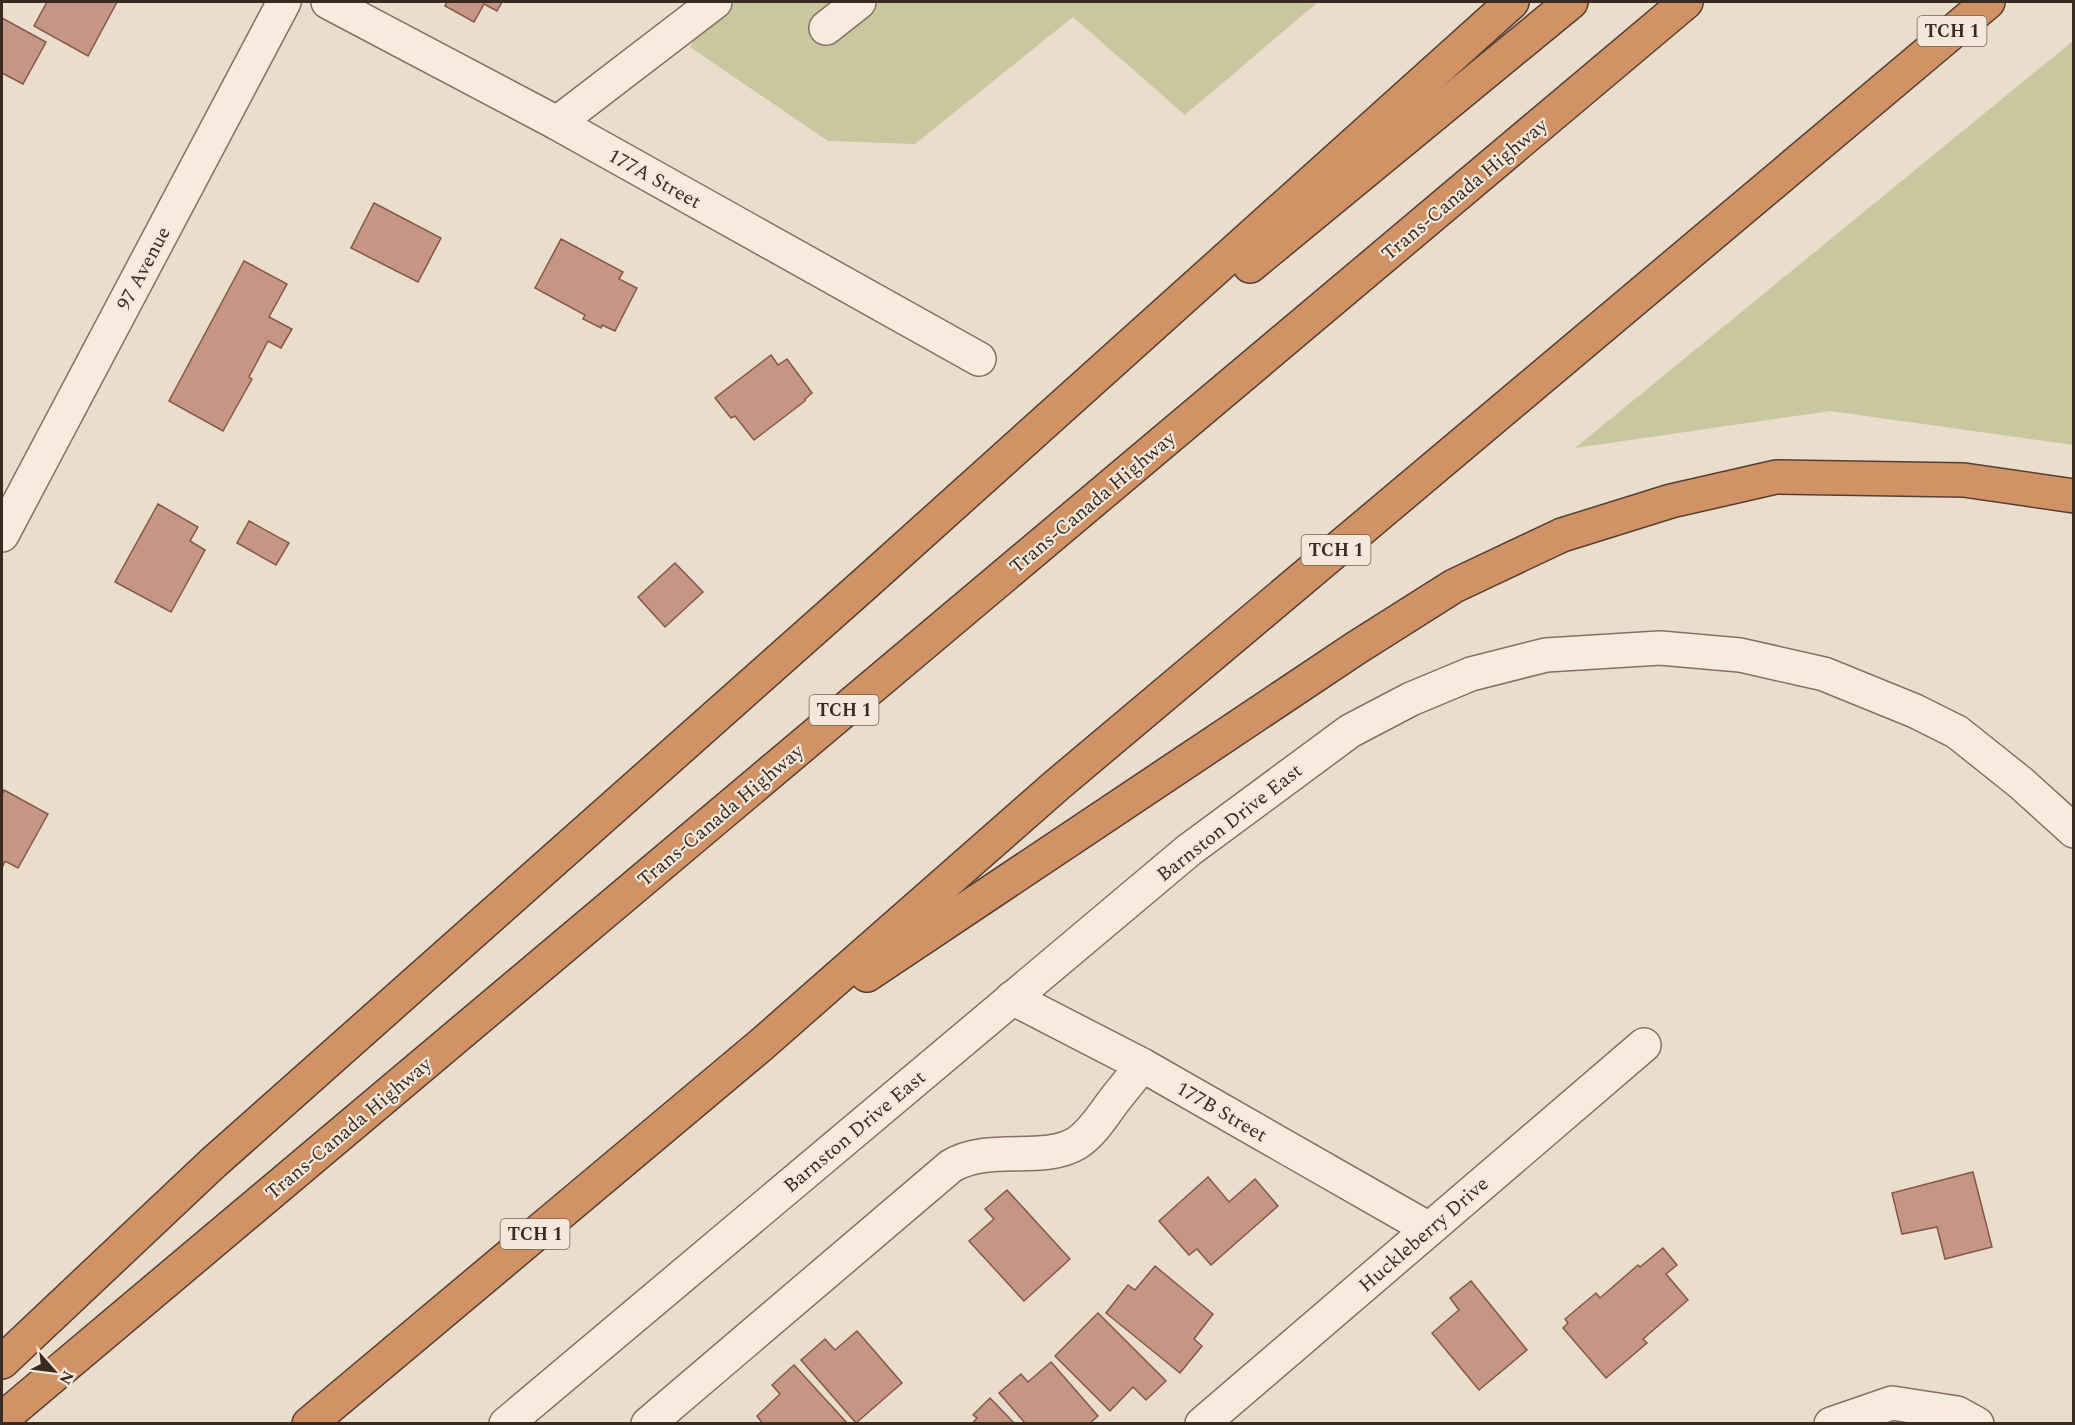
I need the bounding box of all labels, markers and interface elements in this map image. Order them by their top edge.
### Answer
road number: TCH 1 [1918,16,1986,46]
street label: Trans-Canada Highway [1375,110,1555,268]
street label: 177A Street [602,141,707,217]
street label: 97 Avenue [109,221,178,316]
street label: Trans-Canada Highway [1003,423,1183,581]
road number: TCH 1 [1302,535,1370,565]
road number: TCH 1 [810,695,878,725]
street label: Trans-Canada Highway [631,736,811,894]
street label: Barnston Drive East [1150,756,1309,889]
street label: Trans-Canada Highway [259,1049,439,1207]
street label: Barnston Drive East [777,1063,932,1200]
street label: 177B Street [1170,1074,1273,1150]
street label: Huckleberry Drive [1352,1170,1495,1300]
road number: TCH 1 [500,1219,570,1249]
north arrow [24,1341,84,1401]
text: N [53,1366,80,1389]

